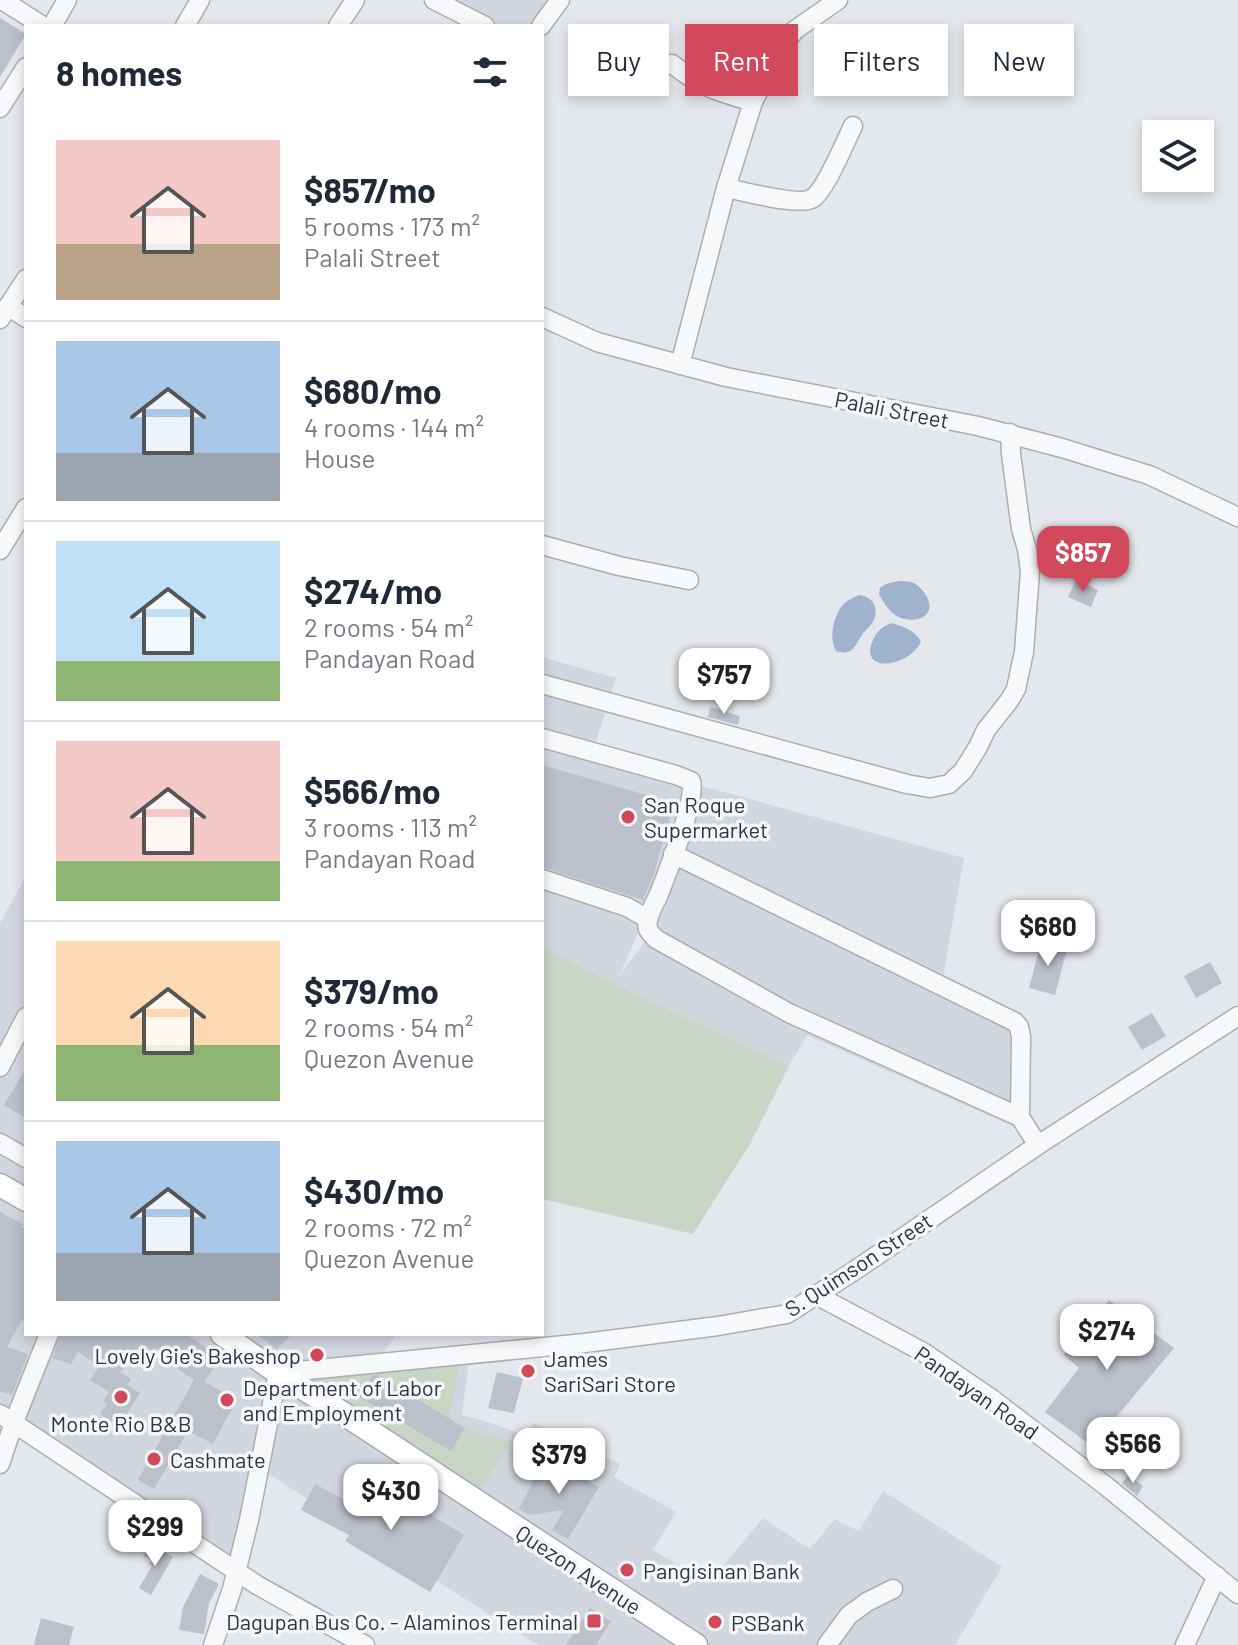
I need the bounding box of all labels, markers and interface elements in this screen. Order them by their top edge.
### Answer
chip: Buy [568,24,669,96]
chip: Rent [685,24,798,96]
chip: Filters [814,24,948,96]
chip: New [964,24,1074,96]
icon: filters [468,50,512,94]
text: 8 homes [56,52,182,93]
map controls [1142,120,1214,192]
button: layers [1142,120,1214,192]
text: $857/mo [304,169,436,210]
icon: home [120,172,216,268]
text: 5 rooms · 173 m² [304,210,480,241]
text: Palali Street [304,241,441,272]
text: $680/mo [304,370,442,411]
icon: home [120,373,216,469]
street label: Palali Street [833,385,951,433]
text: 4 rooms · 144 m² [304,411,484,442]
text: House [304,442,375,473]
pin: $857 [1036,526,1130,594]
text: $857 [1055,536,1111,567]
text: $274/mo [304,570,442,611]
icon: home [120,573,216,669]
text: 2 rooms · 54 m² [304,611,474,642]
text: Pandayan Road [304,642,475,673]
pin: $757 [677,648,771,716]
text: $757 [697,658,751,689]
text: $566/mo [304,770,441,811]
icon: home [120,773,216,869]
place label: San Roque Supermarket [644,791,768,842]
marker: San Roque Supermarket [619,808,637,826]
text: 3 rooms · 113 m² [304,811,477,842]
text: Pandayan Road [304,842,475,873]
pin: $680 [1001,900,1095,968]
text: $680 [1019,910,1077,941]
text: $379/mo [304,970,439,1011]
icon: home [120,973,216,1069]
text: 2 rooms · 54 m² [304,1011,474,1042]
text: Quezon Avenue [304,1042,474,1073]
text: $430/mo [304,1170,444,1211]
icon: home [120,1173,216,1269]
street label: S. Quimson Street [780,1207,936,1321]
text: 2 rooms · 72 m² [304,1211,472,1242]
text: Quezon Avenue [304,1242,474,1273]
pin: $274 [1060,1304,1154,1372]
text: $274 [1078,1314,1136,1345]
street label: Pandayan Road [910,1340,1044,1444]
place label: Lovely Gie's Bakeshop [94,1342,301,1368]
place label: James SariSari Store [544,1345,676,1396]
marker: Lovely Gie's Bakeshop [308,1346,326,1364]
marker: James SariSari Store [519,1362,537,1380]
place label: Department of Labor and Employment [243,1374,442,1425]
marker: Monte Rio B&B [112,1388,130,1406]
marker: Department of Labor and Employment [218,1391,236,1409]
place label: Monte Rio B&B [51,1410,191,1436]
pin: $566 [1086,1417,1180,1485]
text: $566 [1105,1427,1161,1458]
pin: $379 [512,1428,606,1496]
text: $379 [531,1438,587,1469]
place label: Cashmate [170,1446,266,1472]
marker: Cashmate [145,1450,163,1468]
pin: $430 [344,1464,438,1532]
text: $430 [361,1474,421,1505]
pin: $299 [108,1500,202,1568]
text: $299 [126,1510,184,1541]
street label: Quezon Avenue [511,1519,647,1619]
place label: Pangisinan Bank [643,1557,800,1583]
marker: Pangisinan Bank [618,1561,636,1579]
place label: Dagupan Bus Co. - Alaminos Terminal [226,1608,578,1634]
place label: PSBank [731,1609,805,1635]
marker: Dagupan Bus Co. - Alaminos Terminal [585,1612,603,1630]
marker: PSBank [706,1613,724,1631]

